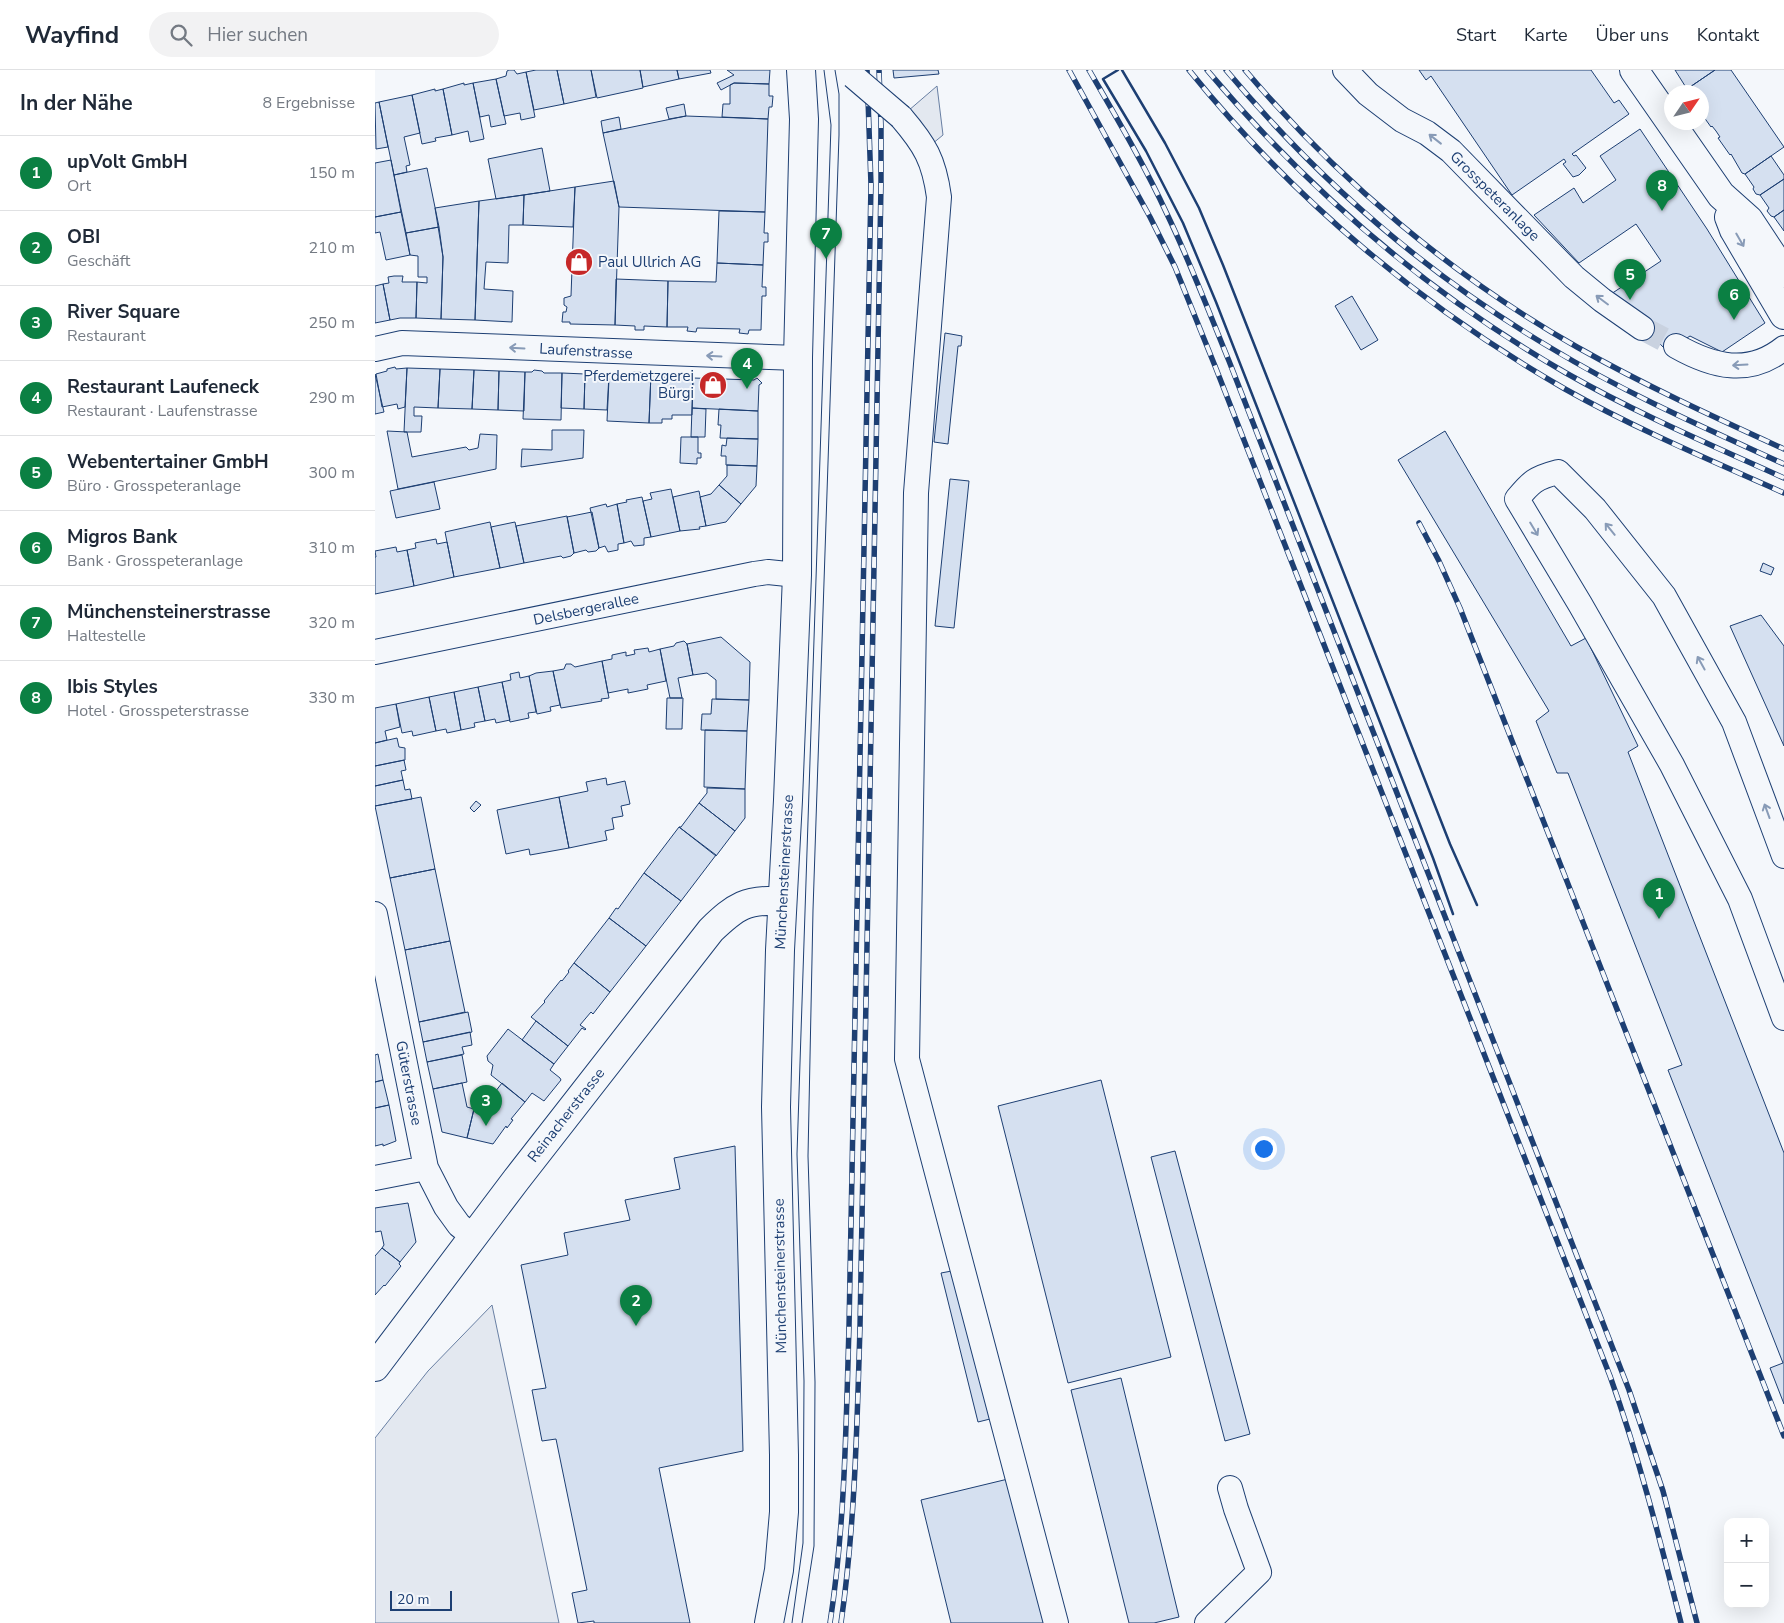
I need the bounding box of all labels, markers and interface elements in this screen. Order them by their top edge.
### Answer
search box [149,12,499,57]
text: Wayfind [25,19,119,51]
icon: search [167,21,195,49]
text: Hier suchen [207,22,308,48]
text: Start [1456,23,1496,47]
text: Karte [1524,23,1568,47]
text: Über uns [1596,23,1669,47]
text: Kontakt [1697,23,1759,47]
north arrow [1664,85,1709,130]
text: In der Nähe [20,89,133,117]
text: 8 Ergebnisse [262,92,355,114]
one-way arrow [1429,133,1442,144]
street label: Grosspeteranlage [1446,147,1544,245]
text: upVolt GmbH [67,149,188,175]
text: 1 [31,162,41,184]
text: 150 m [308,162,355,184]
pin: 8 [1646,170,1678,211]
text: Ort [67,175,91,197]
pin: 7 [810,218,842,259]
text: OBI [67,224,100,250]
one-way arrow [1735,232,1745,246]
text: 2 [31,237,41,259]
text: 210 m [308,237,355,259]
shop icon: Paul Ullrich AG [564,247,594,277]
text: Geschäft [67,250,130,272]
place label: Paul Ullrich AG [598,252,701,272]
pin: 5 [1614,259,1646,300]
pin: 6 [1718,279,1750,320]
one-way arrow [1596,295,1609,306]
text: River Square [67,299,180,325]
text: 3 [31,312,41,334]
text: 250 m [308,312,355,334]
text: Restaurant [67,325,146,347]
street label: Laufenstrasse [539,339,633,363]
one-way arrow [509,343,525,352]
pin: 4 [731,348,763,389]
one-way arrow [706,352,722,361]
one-way arrow [1732,360,1748,369]
place label: Pferdemetzgerei Bürgi [583,366,694,403]
shop icon: Pferdemetzgerei Bürgi [698,370,728,400]
text: Restaurant Laufeneck [67,374,259,400]
text: 4 [31,387,41,409]
text: 290 m [308,387,355,409]
text: Restaurant · Laufenstrasse [67,400,258,422]
text: Webentertainer GmbH [67,449,269,475]
text: 5 [31,462,41,484]
text: 300 m [308,462,355,484]
text: Büro · Grosspeteranlage [67,475,241,497]
one-way arrow [1530,521,1540,535]
one-way arrow [1605,522,1615,536]
text: Migros Bank [67,524,177,550]
text: 6 [31,537,41,559]
text: 310 m [308,537,355,559]
text: Bank · Grosspeteranlage [67,550,243,572]
street label: Delsbergerallee [531,588,641,630]
text: Münchensteinerstrasse [67,599,270,625]
text: 7 [31,612,41,634]
text: 320 m [308,612,355,634]
text: Haltestelle [67,625,146,647]
one-way arrow [1696,655,1706,670]
text: Ibis Styles [67,674,158,700]
text: 8 [31,687,41,709]
text: 330 m [308,687,355,709]
text: Hotel · Grosspeterstrasse [67,700,249,722]
street label: Münchensteinerstrasse [770,794,798,950]
one-way arrow [1762,804,1771,819]
pin: 1 [1643,878,1675,919]
street label: Güterstrasse [391,1039,427,1127]
street label: Reinacherstrasse [523,1064,609,1166]
pin: 3 [470,1085,502,1126]
your location [1251,1136,1277,1162]
street label: Münchensteinerstrasse [769,1198,791,1354]
pin: 2 [620,1285,652,1326]
map controls [1724,1518,1769,1608]
button: + [1724,1518,1769,1563]
button: − [1724,1563,1769,1608]
scale bar [390,1588,453,1611]
text: 20 m [397,1590,429,1609]

